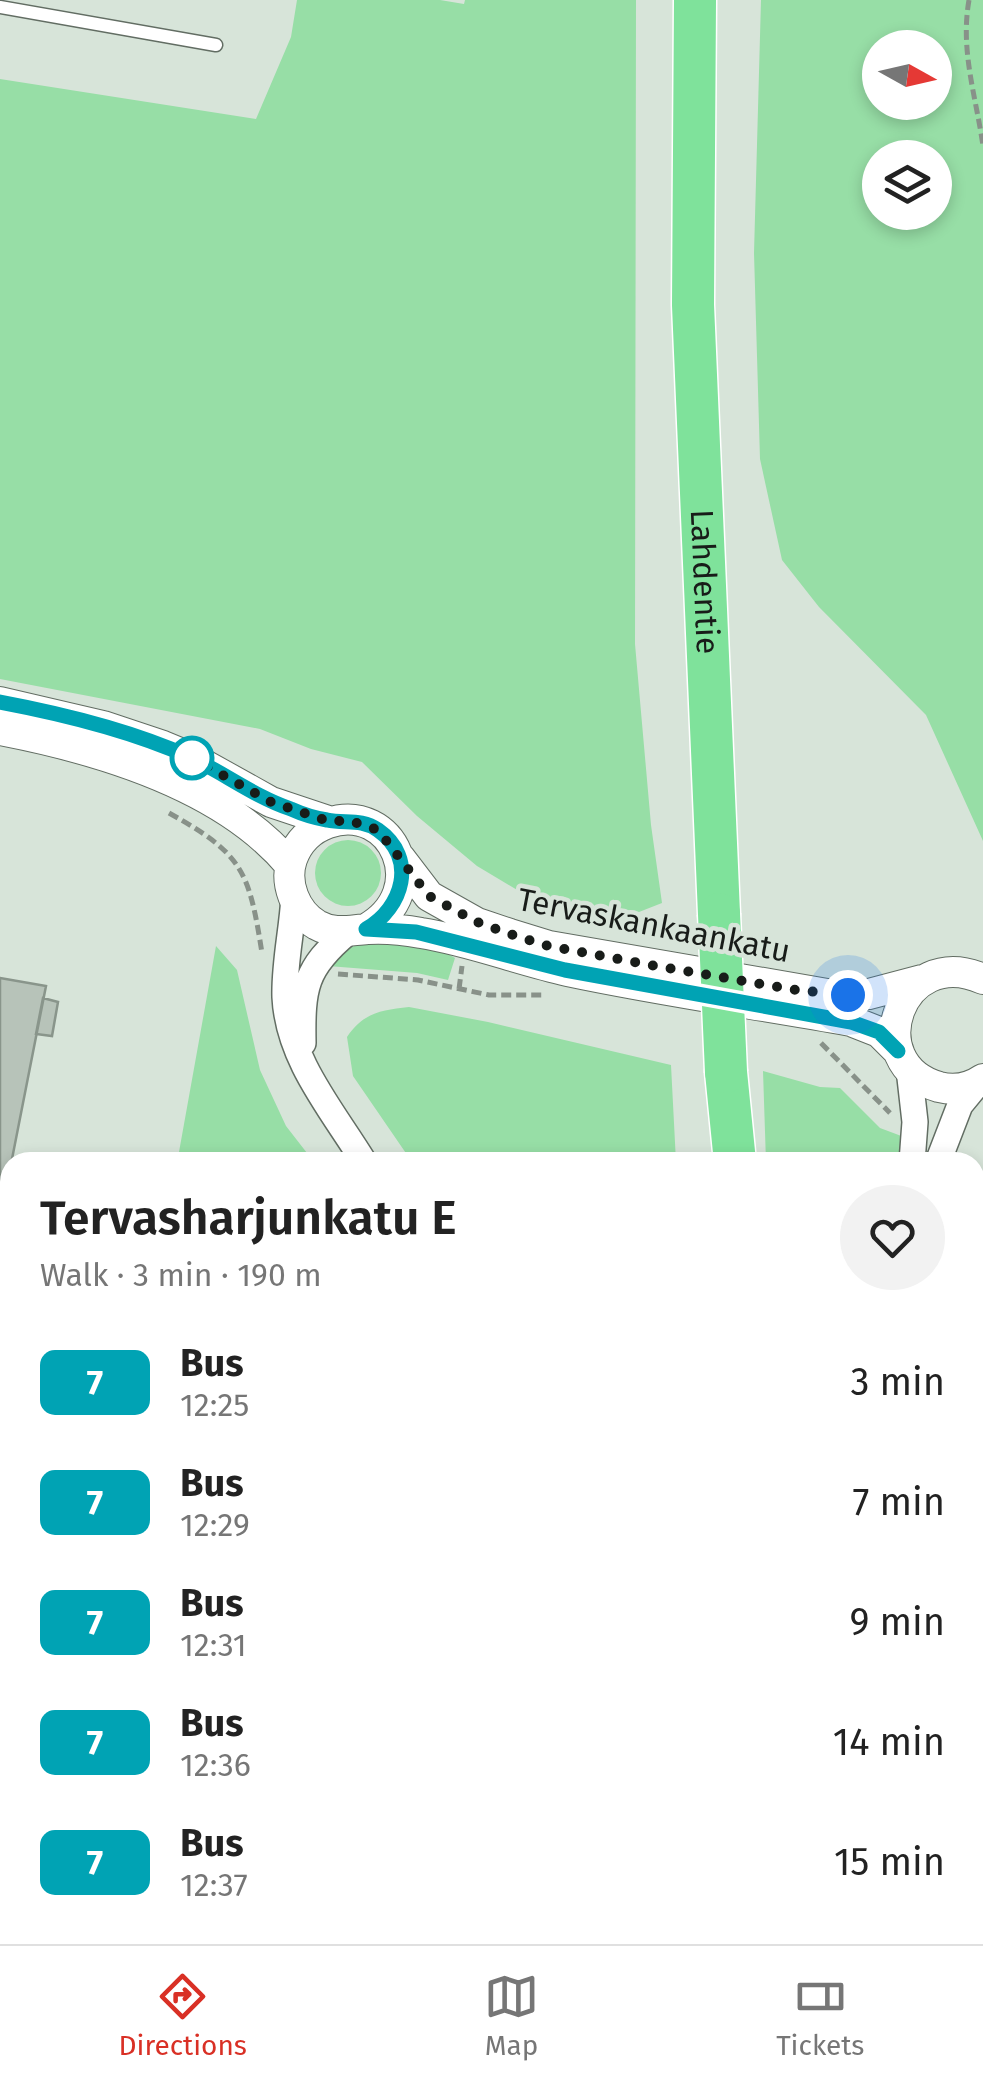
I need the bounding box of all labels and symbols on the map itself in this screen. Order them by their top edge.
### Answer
north arrow [862,30,952,120]
street label: Lahdentie [683,508,727,655]
unlabelled marker [171,737,213,779]
street label: Tervaskankaankatu [515,880,793,970]
your location [823,970,873,1020]

